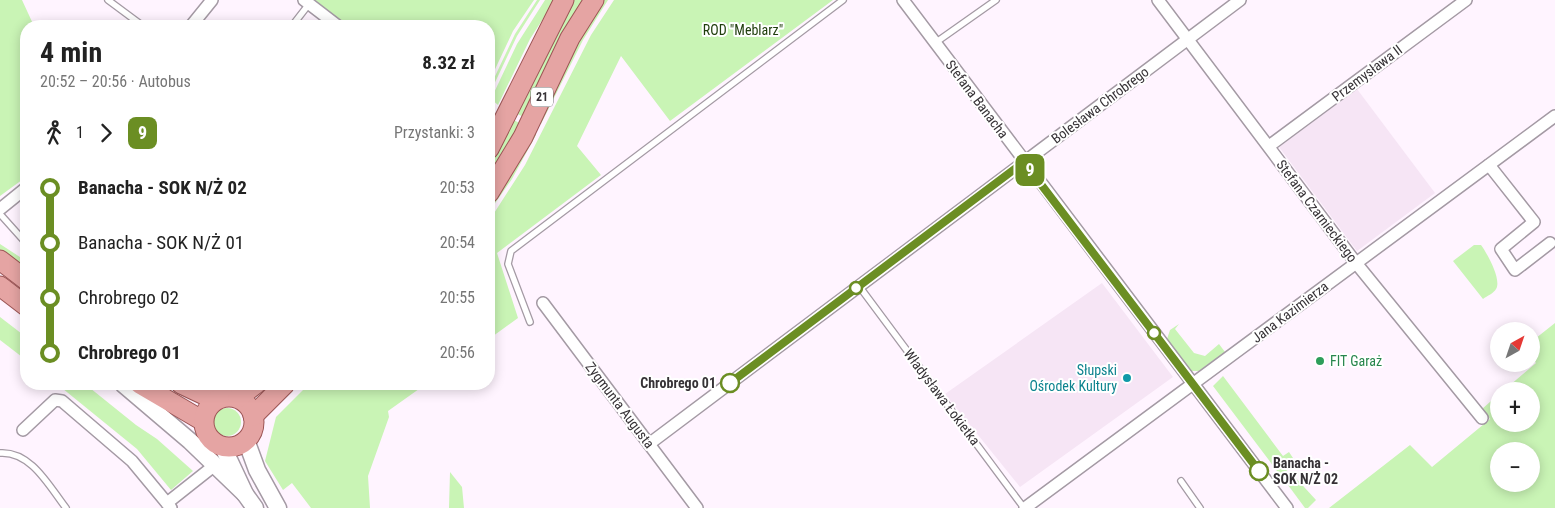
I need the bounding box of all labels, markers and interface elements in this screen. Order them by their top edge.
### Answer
park label: ROD "Meblarz" [703,22,783,38]
text: 4 min [40,36,102,69]
street label: Przemysława II [1329,41,1405,105]
text: 8.32 zł [422,51,475,74]
street label: Stefana Banacha [942,57,1012,141]
street label: Bolesława Chrobrego [1048,63,1152,147]
text: 20:52 – 20:56 · Autobus [40,72,191,91]
road number: 21 [531,88,553,106]
icon: walk [40,119,68,147]
icon: forward [92,119,120,147]
text: 9 [138,122,147,143]
text: 1 [76,123,84,142]
text: Przystanki: 3 [394,123,475,142]
line badge: 9 [1014,154,1046,186]
street label: Stefana Czarnieckiego [1273,157,1361,265]
text: 9 [1025,159,1035,180]
text: Banacha - SOK N/Ż 02 [78,176,247,199]
text: 20:53 [440,178,475,197]
text: Banacha - SOK N/Ż 01 [78,231,244,254]
text: 20:54 [440,233,475,252]
street label: Jana Kazimierza [1249,278,1331,346]
unlabelled marker [849,281,863,295]
text: Chrobrego 02 [78,286,179,309]
text: 20:55 [440,288,475,307]
north arrow [1490,322,1540,372]
map controls [1490,322,1540,492]
unlabelled marker [1147,326,1161,340]
text: Chrobrego 01 [78,341,181,364]
text: 20:56 [440,343,475,362]
street label: Władysława Łokietka [901,346,983,448]
place label: FIT Garaż [1330,353,1382,369]
marker: FIT Garaż [1314,355,1326,367]
street label: Zygmunta Augusta [582,359,658,451]
place label: Słupski Ośrodek Kultury [1029,362,1117,394]
marker: Słupski Ośrodek Kultury [1121,372,1133,384]
marker: Chrobrego 01 [720,373,740,393]
place label: Chrobrego 01 [640,375,716,391]
button: + [1490,382,1540,432]
button: − [1490,442,1540,492]
place label: Banacha - SOK N/Ż 02 [1273,455,1338,487]
marker: Banacha - SOK N/Ż 02 [1249,461,1269,481]

